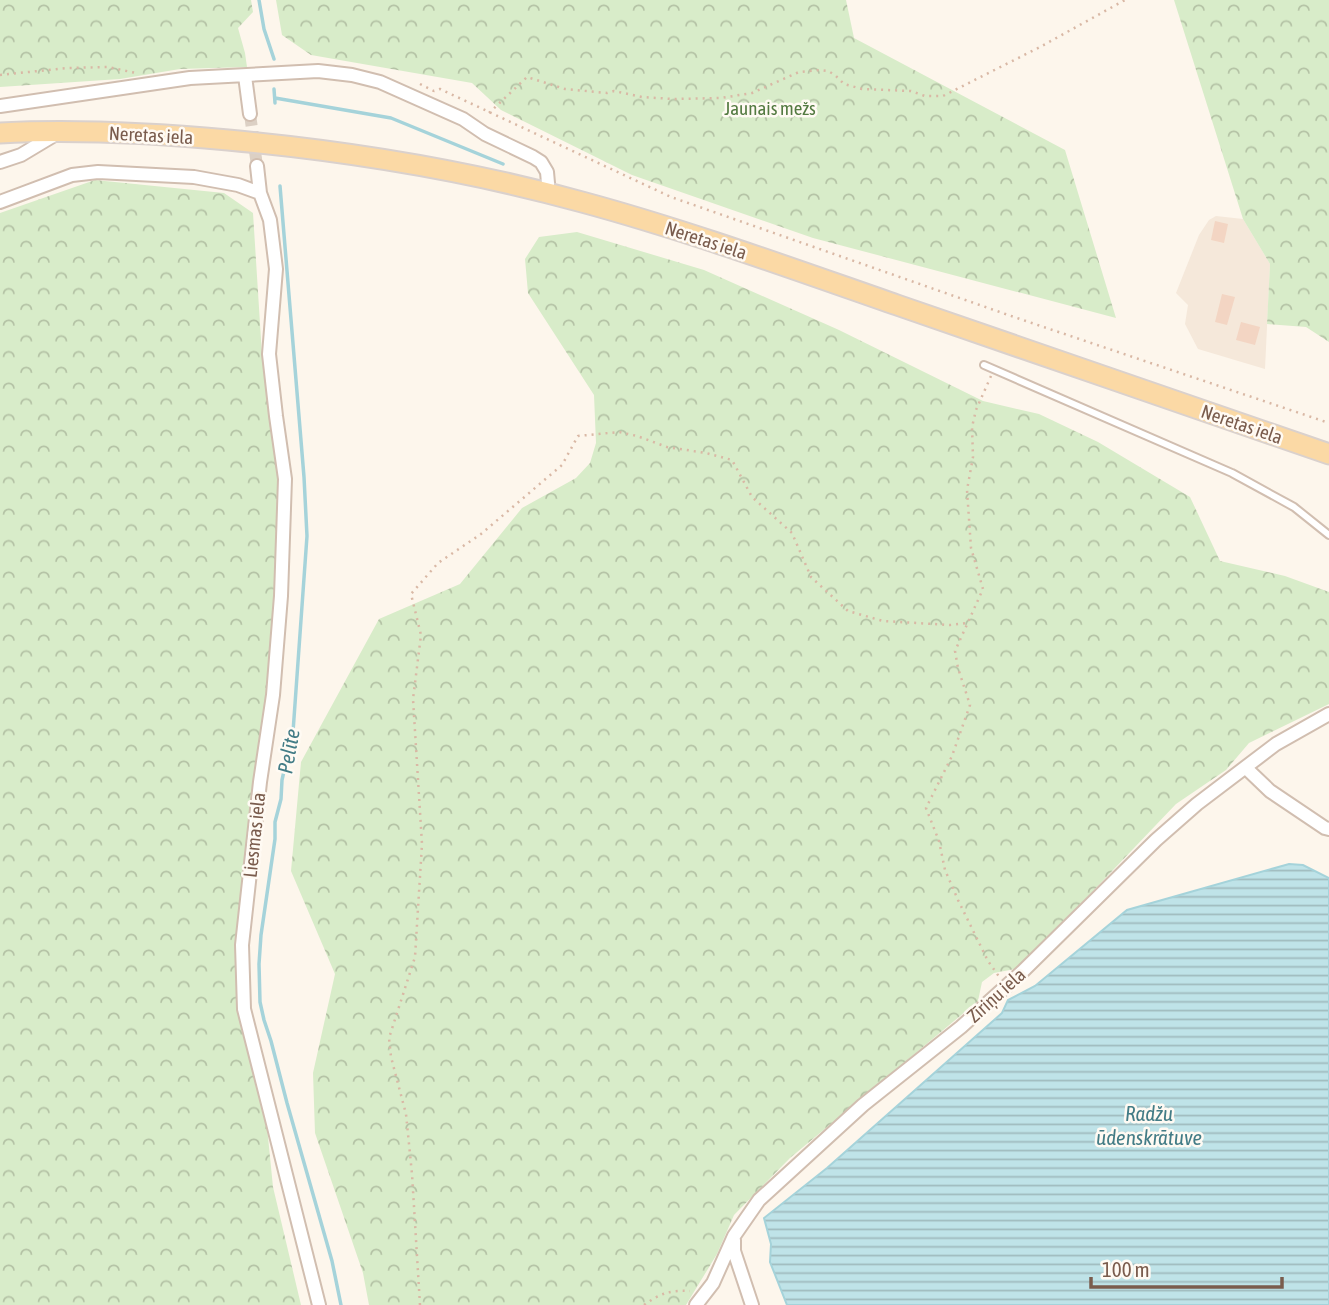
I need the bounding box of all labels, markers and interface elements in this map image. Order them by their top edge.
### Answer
park label: Jaunais mežs [724,97,816,119]
street label: Neretas iela [108,122,194,148]
street label: Neretas iela [662,216,750,264]
street label: Neretas iela [1198,400,1286,448]
water label: Pelīte [272,727,304,775]
street label: Liesmas iela [239,791,269,879]
street label: Zīriņu iela [962,963,1030,1027]
water label: Radžu ūdenskrātuve [1096,1101,1202,1149]
scale bar [1091,1246,1282,1290]
text: 100 m [1102,1257,1150,1281]

